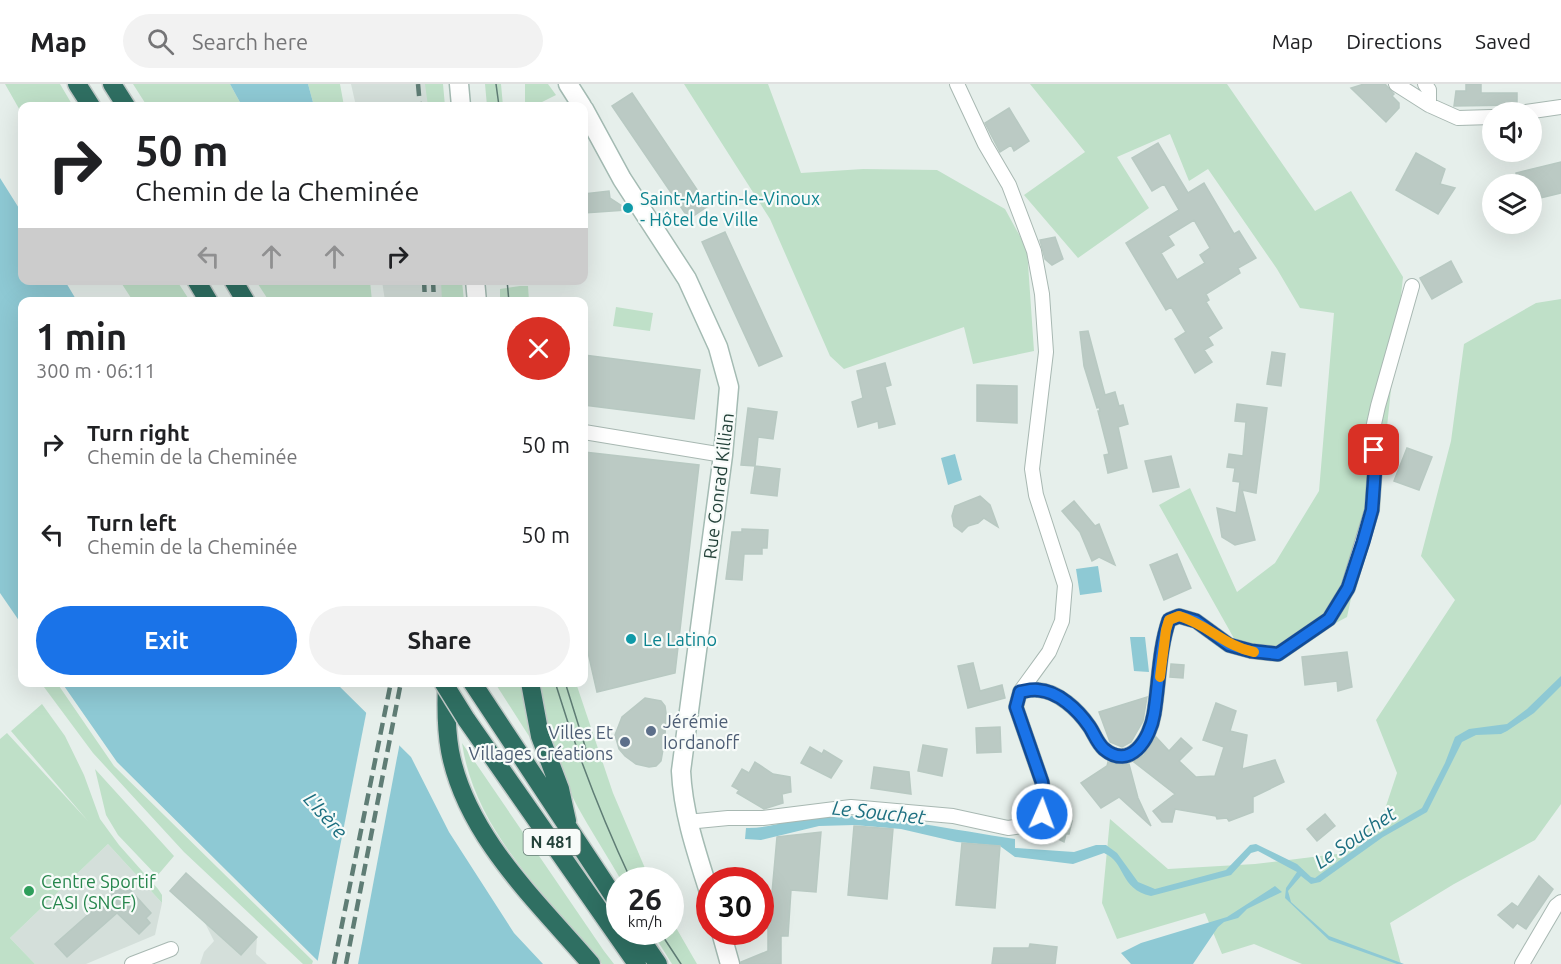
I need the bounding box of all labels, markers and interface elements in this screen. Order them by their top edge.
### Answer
search box [123,14,543,68]
icon: search [144,25,177,58]
text: Map [30,26,87,57]
text: Search here [192,29,308,54]
text: Map [1272,29,1313,53]
text: Directions [1346,29,1442,53]
text: Saved [1475,29,1531,53]
map controls [1482,102,1542,234]
button: sound [1482,102,1542,162]
icon: right [36,126,114,204]
text: 50 m [135,127,229,174]
button: layers [1482,174,1542,234]
text: Chemin de la Cheminée [135,176,419,206]
place label: Saint-Martin-le-Vinoux - Hôtel de Ville [640,188,820,229]
marker: Saint-Martin-le-Vinoux - Hôtel de Ville [621,201,635,215]
icon: left [192,240,225,273]
icon: ahead [255,240,288,273]
icon: ahead [318,240,351,273]
icon: right [381,240,414,273]
text: 1 min [36,316,127,357]
button: close [507,317,570,380]
text: 300 m · 06:11 [36,359,156,382]
street label: Rue Conrad Killian [699,412,737,560]
text: Turn right [87,420,189,445]
pin [1348,424,1399,475]
icon: right [36,428,69,461]
text: 50 m [521,432,570,457]
icon: arrive [1357,433,1390,466]
text: Chemin de la Cheminée [87,445,298,468]
text: Turn left [87,510,177,535]
icon: left [36,518,69,551]
text: 50 m [521,522,570,547]
text: Chemin de la Cheminée [87,535,298,558]
button: Exit [36,606,297,675]
button: Share [309,606,570,675]
place label: Le Latino [643,629,717,649]
marker: Le Latino [624,632,638,646]
place label: Jérémie Iordanoff [663,711,740,752]
place label: Villes Et Villages Créations [469,722,613,763]
marker: Jérémie Iordanoff [644,724,658,738]
marker: Villes Et Villages Créations [618,735,632,749]
position arrow [1010,782,1074,846]
water label: L'Isère [300,787,352,843]
water label: Le Souchet [831,796,927,828]
water label: Le Souchet [1310,801,1400,873]
road number: N 481 [524,829,580,855]
speed limit sign: 30 [696,867,774,945]
place label: Centre Sportif CASI (SNCF) [41,871,156,913]
text: 26 [628,882,662,916]
marker: Centre Sportif CASI (SNCF) [22,884,36,898]
text: km/h [628,913,662,930]

